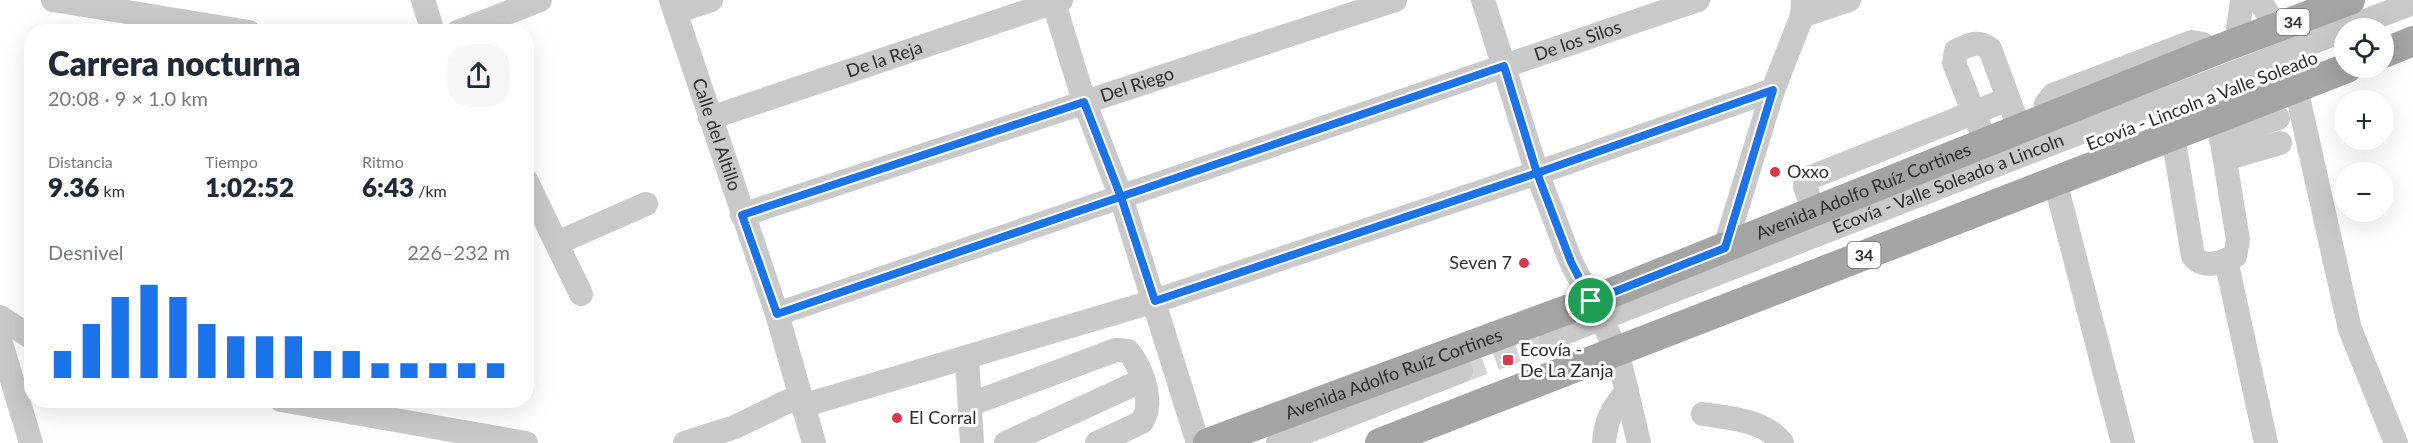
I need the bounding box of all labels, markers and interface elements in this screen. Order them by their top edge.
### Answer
road number: 34 [2276,9,2310,35]
street label: De los Silos [1531,15,1624,65]
map controls [2334,18,2394,222]
button: locate [2334,18,2394,78]
street label: De la Reja [843,35,925,81]
text: Carrera nocturna [48,43,301,83]
button: share [447,44,510,107]
street label: Ecovía - Lincoln a Valle Soleado [2083,46,2321,154]
street label: Del Riego [1097,62,1177,106]
street label: Calle del Altillo [688,75,747,193]
text: 20:08 · 9 × 1.0 km [48,86,208,110]
button: + [2334,90,2394,150]
street label: Ecovía - Valle Soleado a Lincoln [1829,128,2067,238]
street label: Avenida Adolfo Ruíz Cortines [1752,138,1974,244]
text: Distancia [48,152,113,171]
text: Tiempo [205,152,258,171]
text: Ritmo [362,152,404,171]
place label: Oxxo [1787,160,1829,182]
button: − [2334,162,2394,222]
marker: Oxxo [1768,165,1782,179]
text: 9.36 [48,171,99,203]
text: 1:02:52 [205,171,294,203]
text: 6:43 [362,171,414,203]
text: km [99,181,125,200]
text: /km [414,181,447,200]
text: Desnivel [48,240,124,264]
text: 226–232 m [407,240,510,264]
road number: 34 [1848,242,1880,268]
place label: Seven 7 [1449,251,1512,273]
marker: Seven 7 [1517,256,1531,270]
pin [1565,275,1616,326]
icon: arrive [1574,284,1607,317]
street label: Avenida Adolfo Ruíz Cortines [1282,323,1505,424]
place label: Ecovía - De La Zanja [1520,338,1614,381]
marker: Ecovía - De La Zanja [1501,353,1515,367]
place label: El Corral [909,406,976,428]
marker: El Corral [890,411,904,425]

